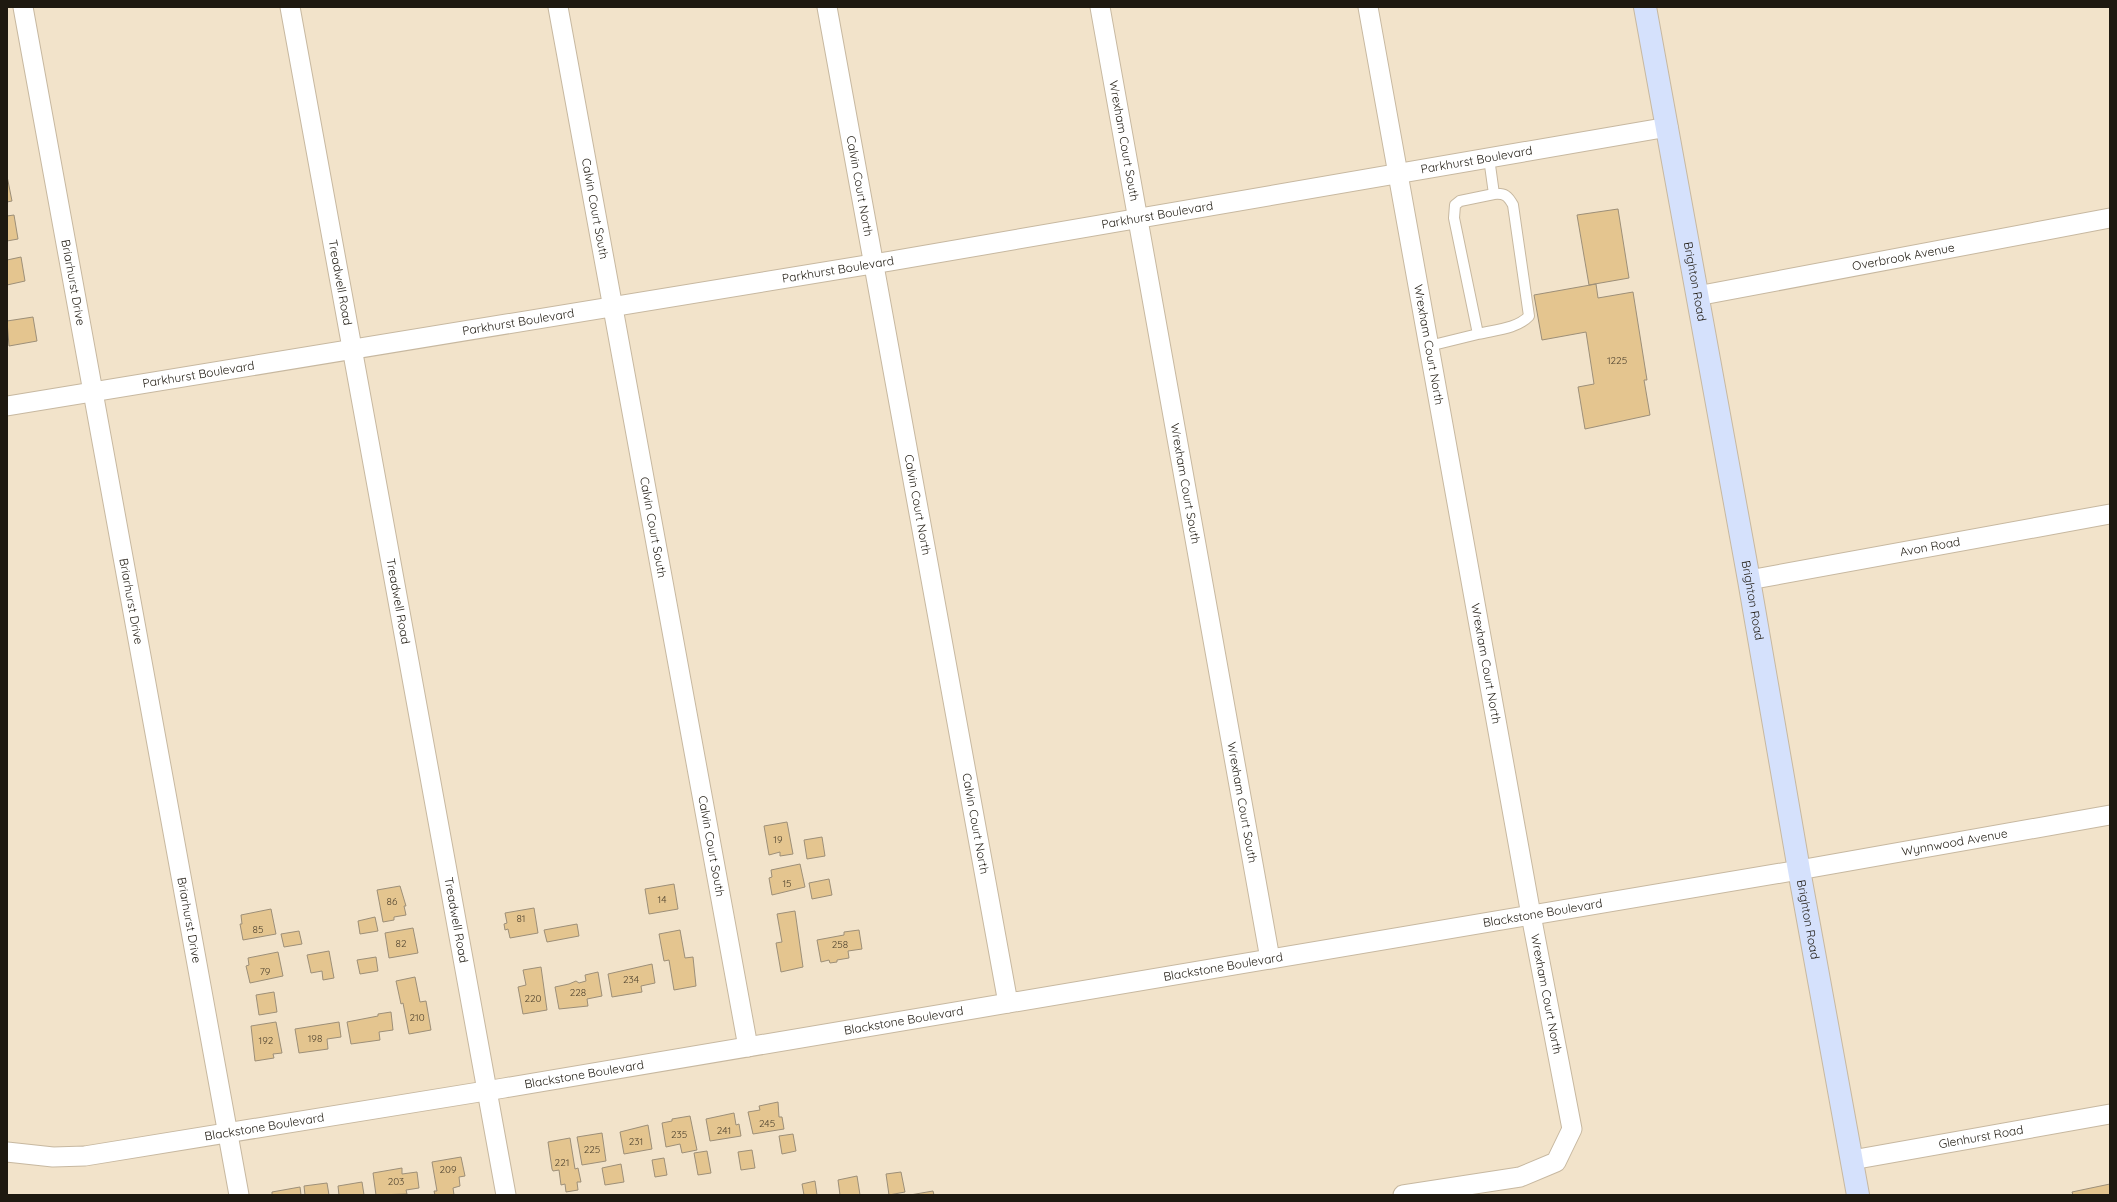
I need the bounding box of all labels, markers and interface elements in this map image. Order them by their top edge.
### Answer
street label: Wrexham Court South [1106,79,1143,202]
street label: Calvin Court North [844,134,877,238]
street label: Parkhurst Boulevard [1419,143,1533,177]
street label: Calvin Court South [579,157,612,260]
street label: Parkhurst Boulevard [1100,198,1214,232]
street label: Briarhurst Drive [58,238,89,327]
street label: Treadwell Road [325,238,356,326]
street label: Overbrook Avenue [1851,239,1956,274]
street label: Brighton Road [1681,240,1710,322]
street label: Parkhurst Boulevard [781,253,895,286]
street label: Wrexham Court North [1411,283,1447,406]
street label: Parkhurst Boulevard [461,305,575,338]
house number: 1225 [1607,354,1627,367]
street label: Parkhurst Boulevard [141,358,255,391]
street label: Wrexham Court South [1167,422,1204,545]
street label: Calvin Court North [901,453,934,556]
street label: Calvin Court South [637,476,670,579]
street label: Avon Road [1899,534,1961,559]
street label: Briarhurst Drive [116,557,147,646]
street label: Treadwell Road [383,557,414,645]
street label: Brighton Road [1739,559,1767,641]
street label: Wrexham Court North [1468,602,1505,725]
street label: Wrexham Court South [1224,741,1261,864]
street label: Calvin Court North [959,772,992,875]
street label: Calvin Court South [695,794,728,898]
street label: Wynnwood Avenue [1900,825,2009,859]
house number: 19 [773,833,783,846]
street label: Briarhurst Drive [174,876,205,964]
street label: Treadwell Road [441,876,472,964]
house number: 15 [782,877,792,890]
street label: Brighton Road [1794,878,1823,960]
house number: 14 [658,893,666,906]
house number: 86 [387,895,398,908]
street label: Blackstone Boulevard [1482,895,1603,930]
house number: 81 [516,912,526,925]
house number: 85 [253,923,263,936]
street label: Wrexham Court North [1528,933,1566,1055]
house number: 82 [396,937,407,950]
house number: 258 [832,938,848,951]
street label: Blackstone Boulevard [1162,949,1284,984]
house number: 79 [260,965,271,978]
house number: 234 [623,973,639,986]
house number: 228 [570,986,586,999]
house number: 220 [524,992,542,1005]
street label: Blackstone Boulevard [843,1003,964,1038]
house number: 210 [409,1011,425,1024]
house number: 198 [308,1032,322,1045]
house number: 192 [259,1034,274,1047]
street label: Blackstone Boulevard [523,1057,645,1091]
street label: Blackstone Boulevard [203,1109,325,1143]
house number: 245 [759,1117,775,1130]
street label: Glenhurst Road [1937,1122,2024,1151]
house number: 241 [717,1124,731,1137]
house number: 235 [671,1128,687,1141]
house number: 231 [629,1135,643,1148]
house number: 225 [584,1143,600,1156]
house number: 221 [555,1156,569,1169]
house number: 209 [439,1163,457,1176]
house number: 203 [388,1175,404,1188]

